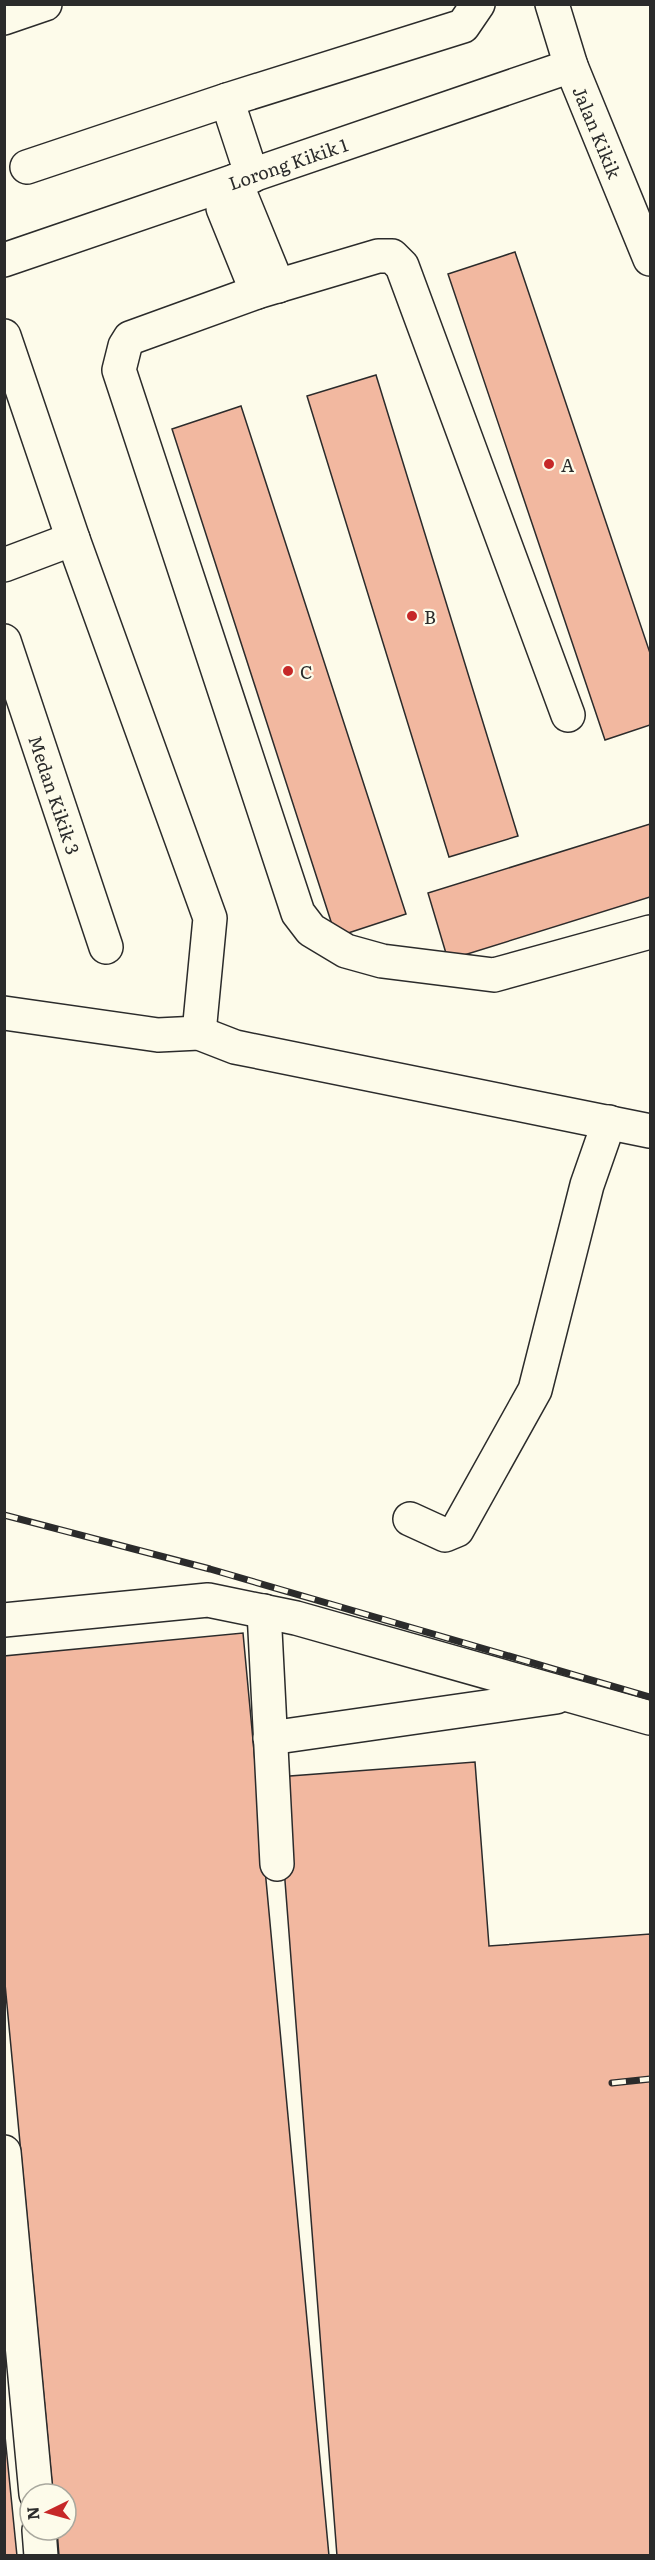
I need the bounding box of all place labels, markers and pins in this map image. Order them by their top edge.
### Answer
place label: A [561,451,574,478]
marker: A [542,457,556,471]
place label: B [424,603,436,630]
marker: B [405,609,419,623]
place label: C [300,658,313,685]
marker: C [281,664,295,678]

